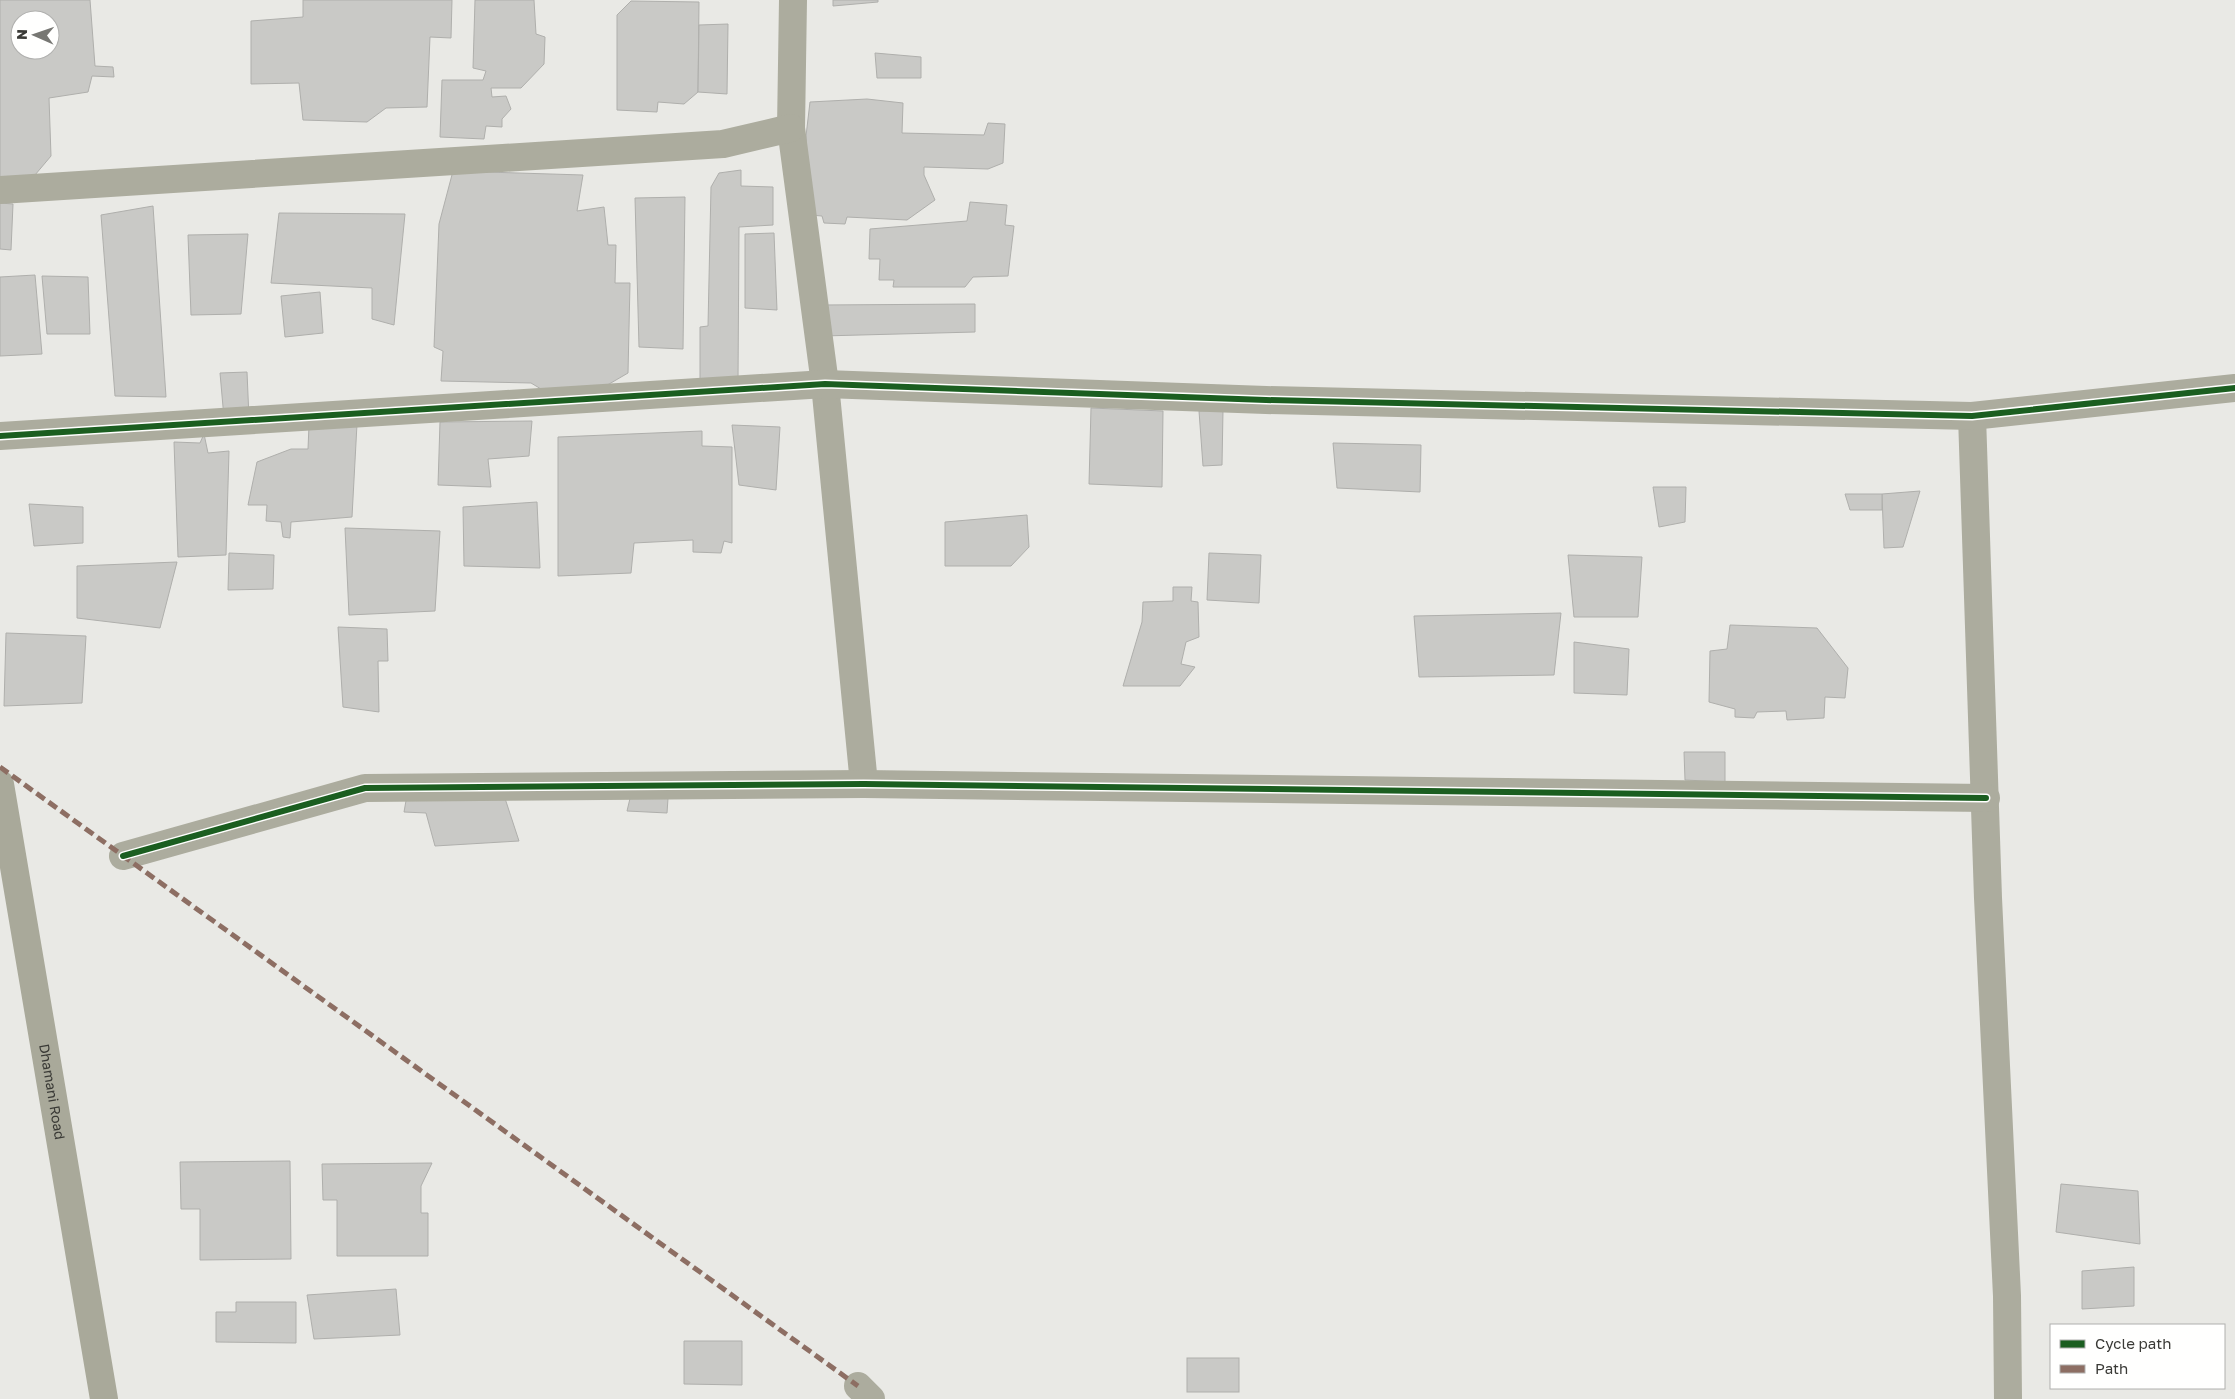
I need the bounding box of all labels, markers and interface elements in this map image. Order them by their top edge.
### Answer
north arrow [10,10,60,60]
text: N [13,29,30,40]
street label: Dhamani Road [36,1042,69,1141]
legend [2050,1324,2225,1389]
text: Cycle path [2095,1334,2171,1352]
text: Path [2095,1359,2128,1377]

